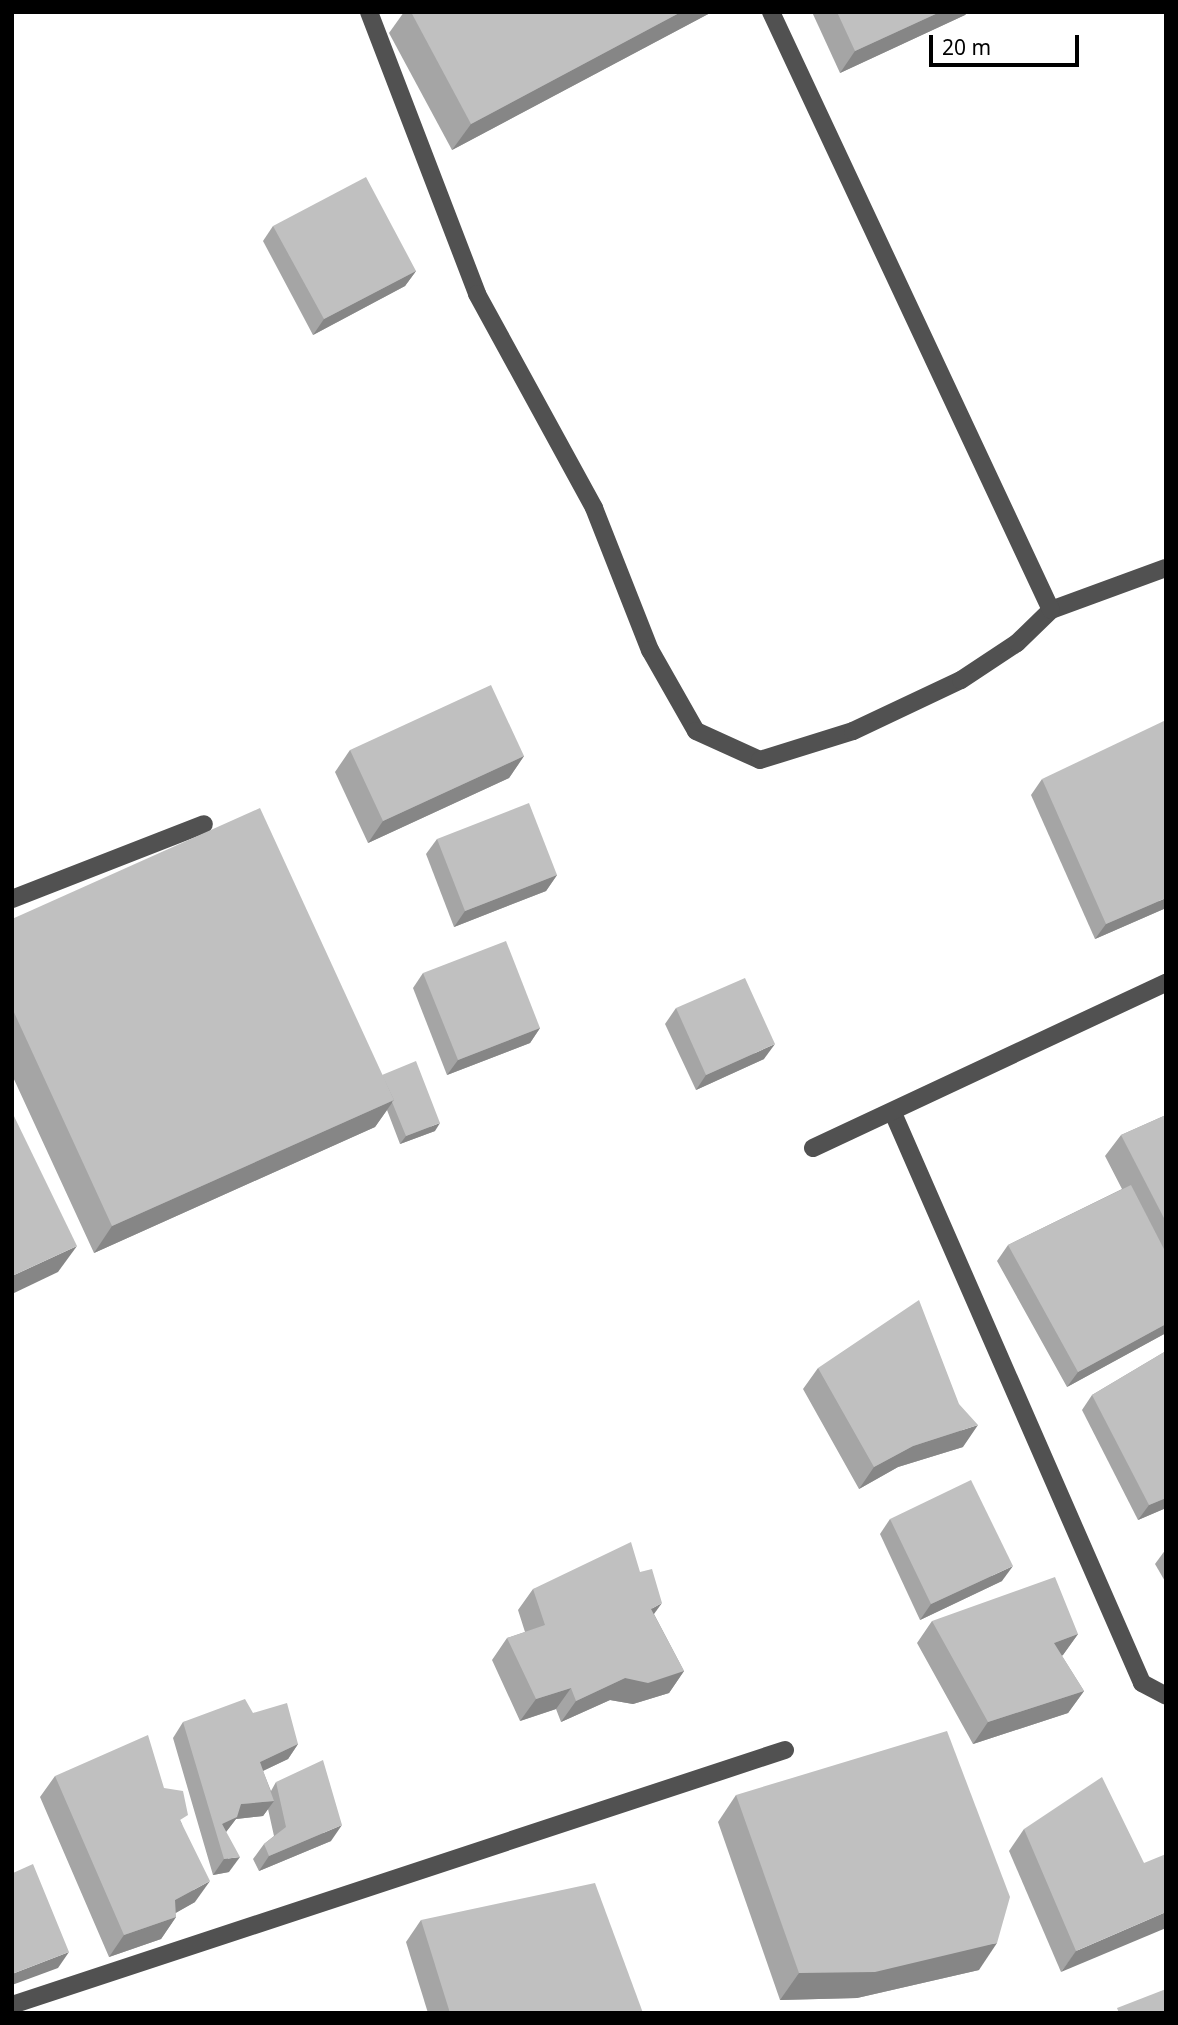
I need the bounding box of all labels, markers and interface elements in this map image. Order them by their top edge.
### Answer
scale bar [933,21,1084,65]
text: 20 m [942,33,991,61]

